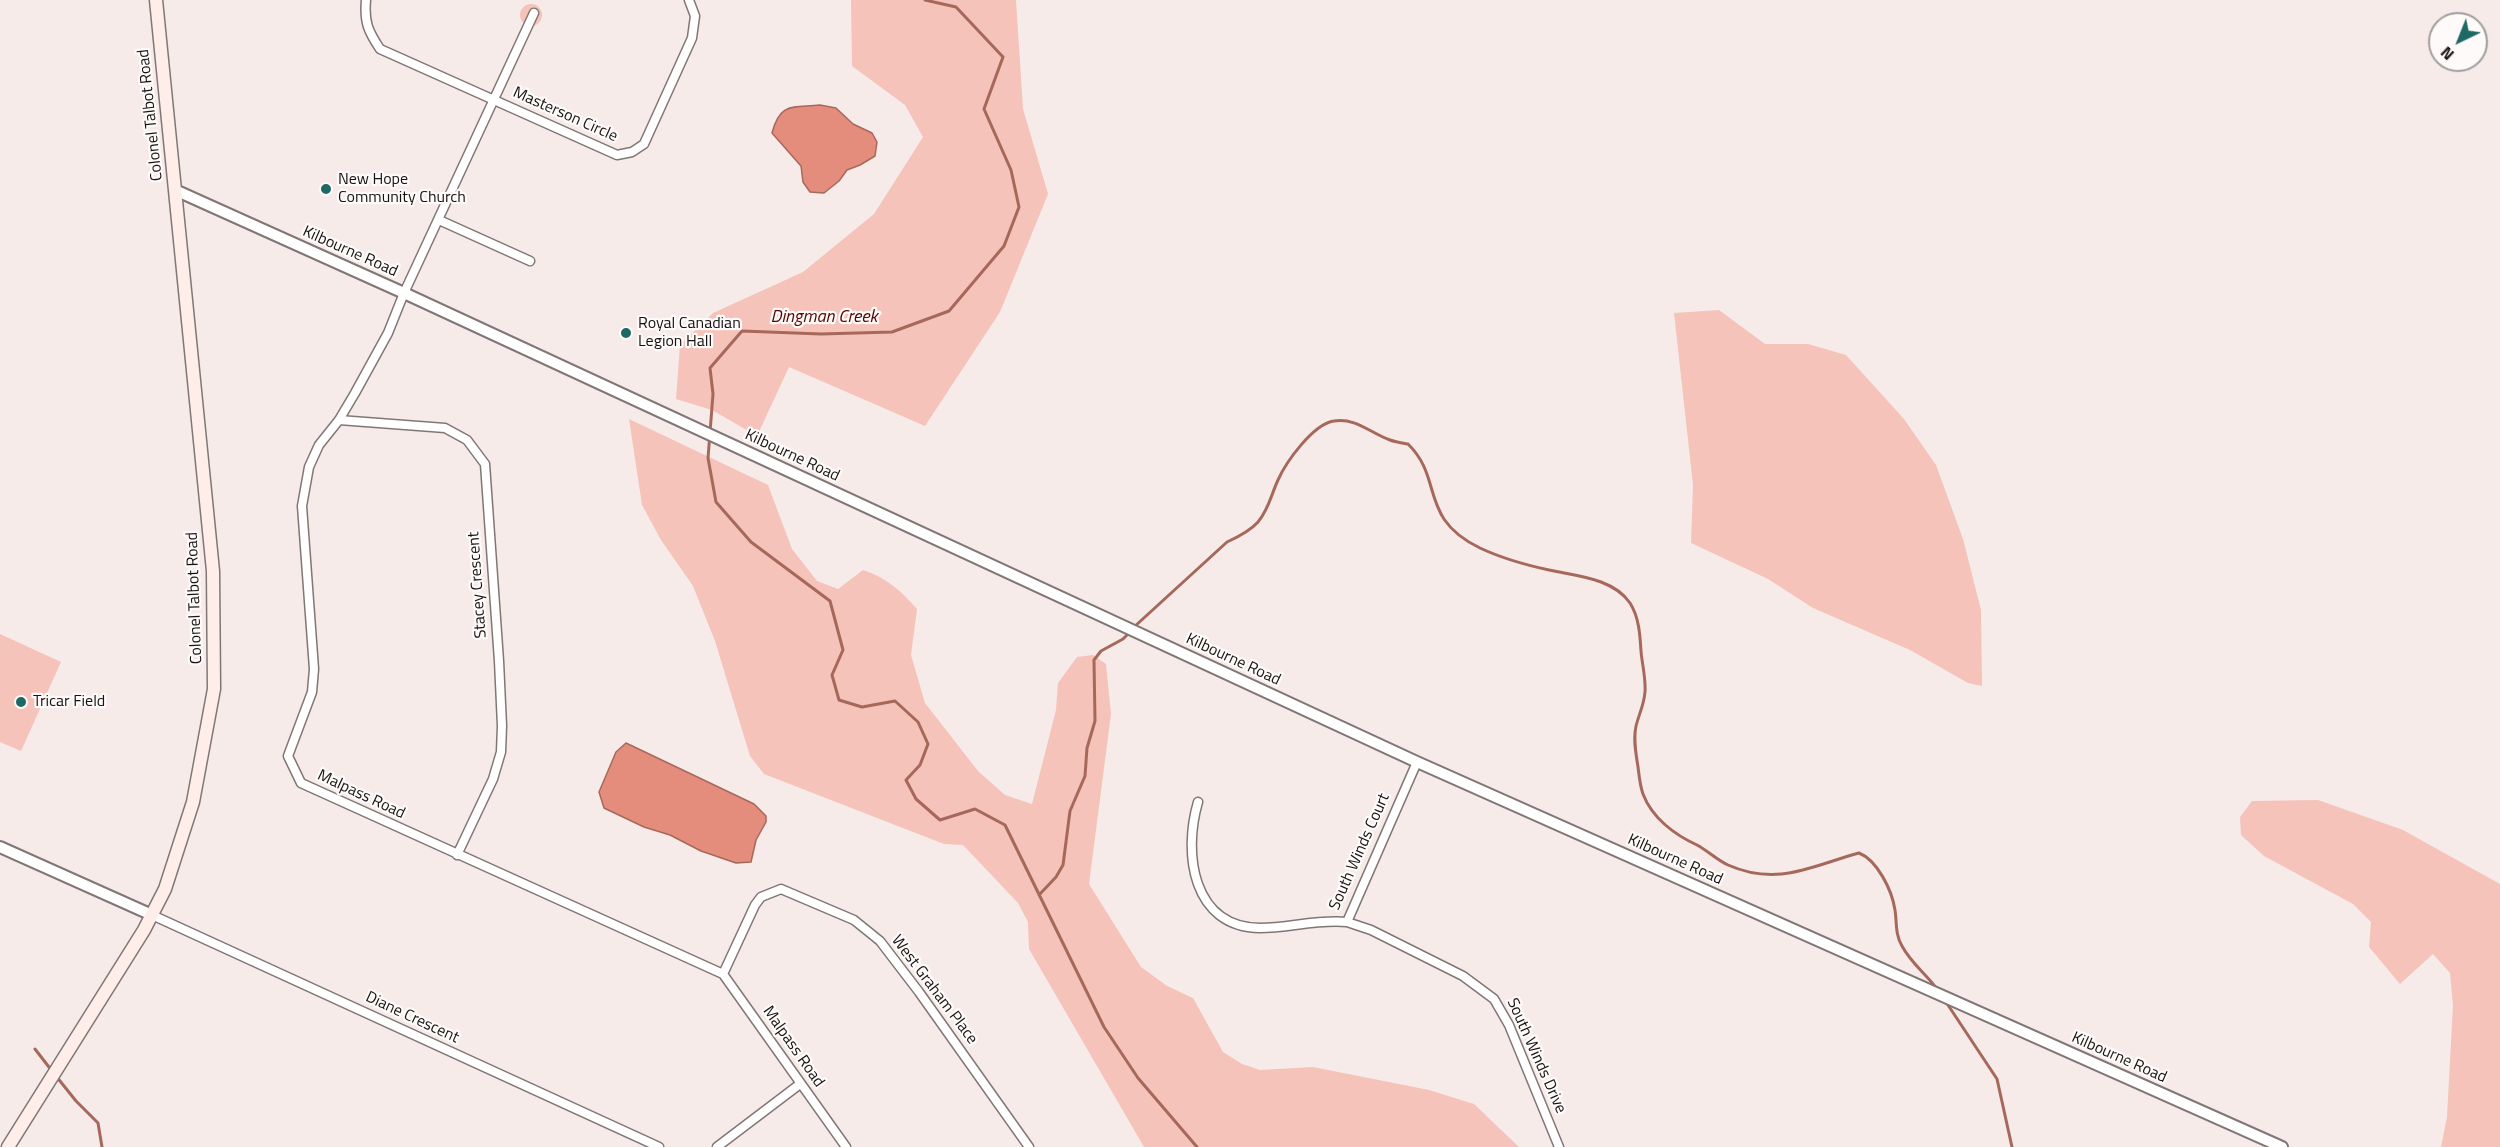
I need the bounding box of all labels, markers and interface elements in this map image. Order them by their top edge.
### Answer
north arrow [2428,12,2488,72]
text: N [2435,41,2459,66]
street label: Colonel Talbot Road [135,48,167,182]
street label: Masterson Circle [510,83,620,147]
place label: New Hope Community Church [338,170,466,208]
marker: New Hope Community Church [319,182,333,196]
street label: Kilbourne Road [299,222,401,282]
water label: Dingman Creek [770,307,878,329]
place label: Royal Canadian Legion Hall [638,314,741,352]
marker: Royal Canadian Legion Hall [619,326,633,340]
street label: Kilbourne Road [742,426,842,486]
street label: Stacey Crescent [465,531,491,639]
street label: Colonel Talbot Road [183,532,207,664]
street label: Kilbourne Road [1183,630,1283,690]
place label: Tricar Field [33,692,105,712]
marker: Tricar Field [14,695,28,709]
street label: Malpass Road [314,766,408,824]
street label: South Winds Court [1326,791,1394,913]
street label: Kilbourne Road [1624,830,1726,890]
street label: West Graham Place [887,932,981,1048]
street label: Diane Crescent [362,988,462,1048]
street label: South Winds Drive [1502,995,1570,1117]
street label: Malpass Road [758,1003,828,1091]
street label: Kilbourne Road [2068,1028,2170,1088]

